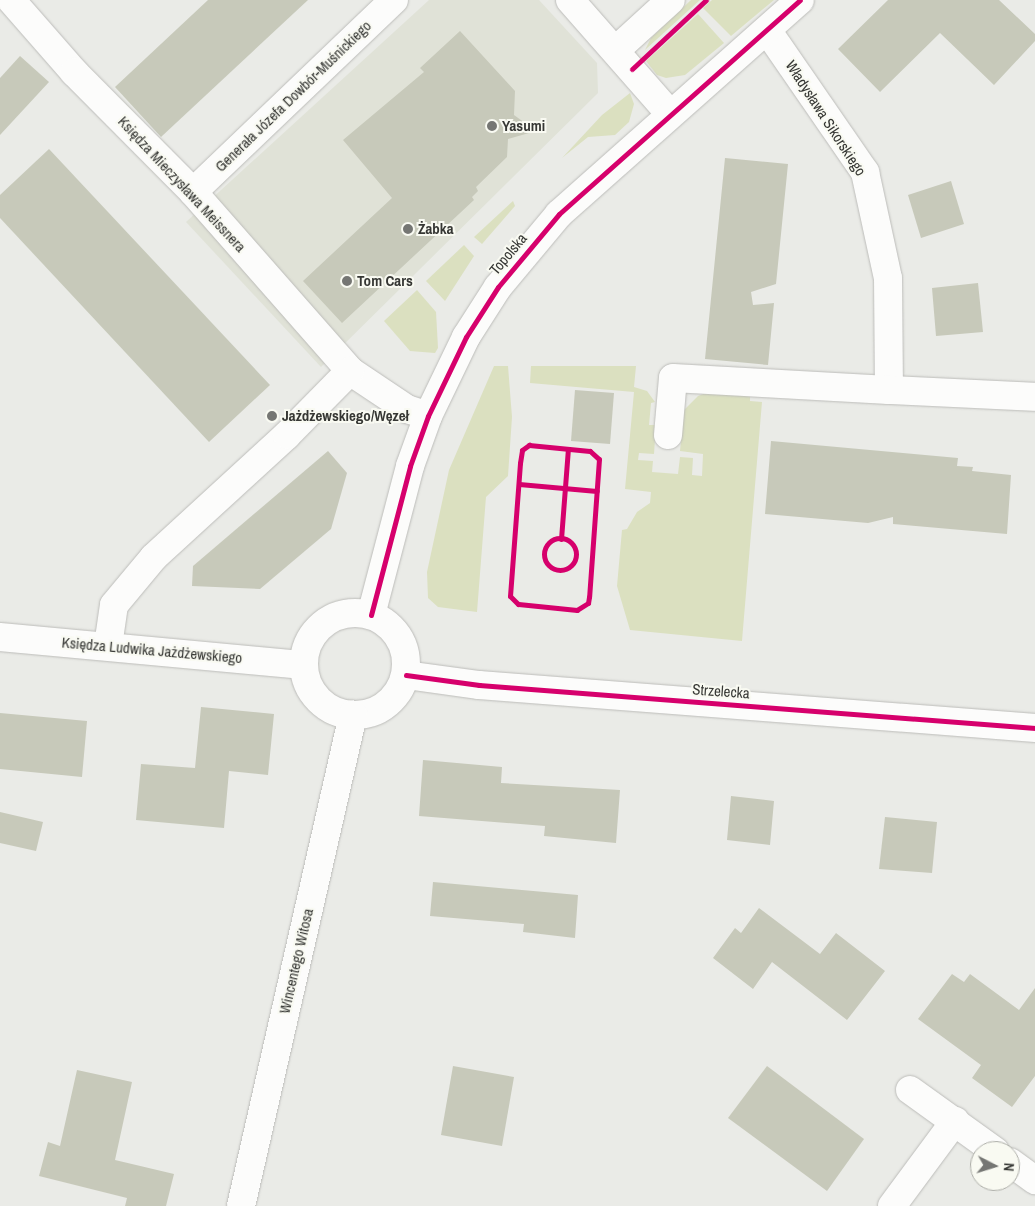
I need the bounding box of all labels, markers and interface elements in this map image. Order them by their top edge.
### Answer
street label: Generała Józefa Dowbór-Muśnickiego [211,17,375,175]
street label: Władysława Sikorskiego [782,57,870,179]
street label: Księdza Mieczysława Meissnera [114,112,250,256]
place label: Yasumi [502,117,545,135]
marker: Yasumi [486,120,498,132]
place label: Żabka [418,220,454,238]
marker: Żabka [402,223,414,235]
street label: Topolska [486,230,530,278]
place label: Tom Cars [357,272,413,290]
marker: Tom Cars [341,275,353,287]
place label: Jażdżewskiego/Węzeł [282,407,409,425]
marker: Jażdżewskiego/Węzeł [266,410,278,422]
street label: Księdza Ludwika Jażdżewskiego [61,633,243,667]
street label: Strzelecka [692,680,750,702]
street label: Wincentego Witosa [275,907,317,1015]
north arrow [970,1141,1020,1191]
text: N [1000,1162,1018,1172]

